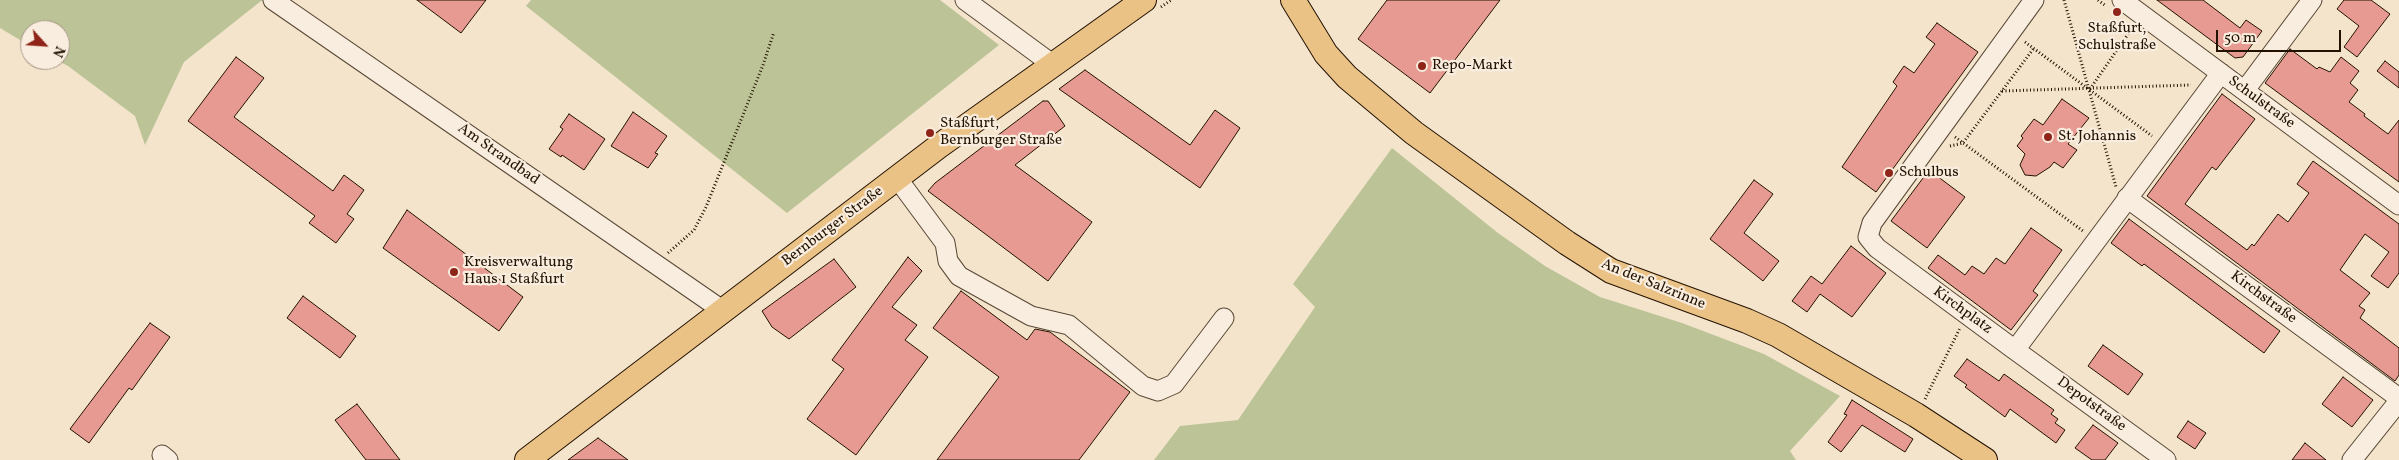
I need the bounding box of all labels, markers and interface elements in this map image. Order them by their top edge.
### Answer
marker: Staßfurt, Schulstraße [2111,6,2123,18]
north arrow [20,20,70,70]
place label: Staßfurt, Schulstraße [2078,20,2156,55]
scale bar [2219,20,2344,52]
text: 50 m [2224,28,2256,49]
text: N [47,43,69,60]
place label: Repo-Markt [1432,57,1513,75]
marker: Repo-Markt [1416,60,1428,72]
street label: Schulstraße [2224,73,2298,133]
place label: Staßfurt, Bernburger Straße [940,115,1062,150]
street label: Am Strandbad [454,120,542,190]
marker: Staßfurt, Bernburger Straße [924,127,936,139]
place label: St. Johannis [2058,128,2136,146]
marker: St. Johannis [2042,131,2054,143]
place label: Schulbus [1899,164,1959,182]
marker: Schulbus [1883,167,1895,179]
street label: Bernburger Straße [779,183,887,271]
place label: Kreisverwaltung Haus 1 Staßfurt [464,254,573,289]
street label: An der Salzrinne [1598,256,1708,314]
marker: Kreisverwaltung Haus 1 Staßfurt [448,266,460,278]
street label: Kirchstraße [2226,268,2300,328]
street label: Kirchplatz [1929,283,1995,339]
street label: Depotstraße [2053,374,2129,436]

